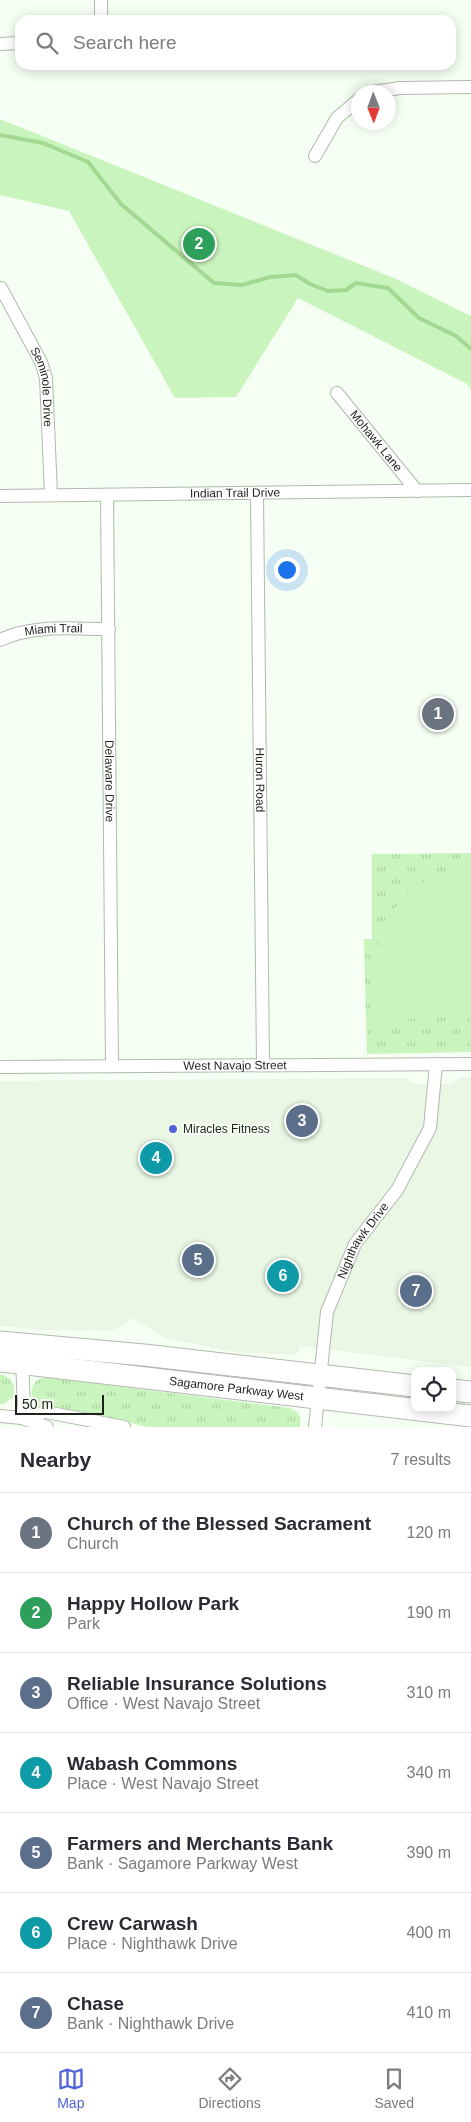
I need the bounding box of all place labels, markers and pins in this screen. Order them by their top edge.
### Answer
pin: 2 [183,225,215,263]
pin: 1 [422,695,454,733]
pin: 3 [286,1102,318,1140]
place label: Miracles Fitness [183,1122,270,1136]
marker: Miracles Fitness [167,1123,179,1135]
pin: 4 [140,1139,172,1177]
pin: 5 [182,1241,214,1279]
pin: 6 [267,1257,299,1295]
pin: 7 [400,1272,432,1310]

